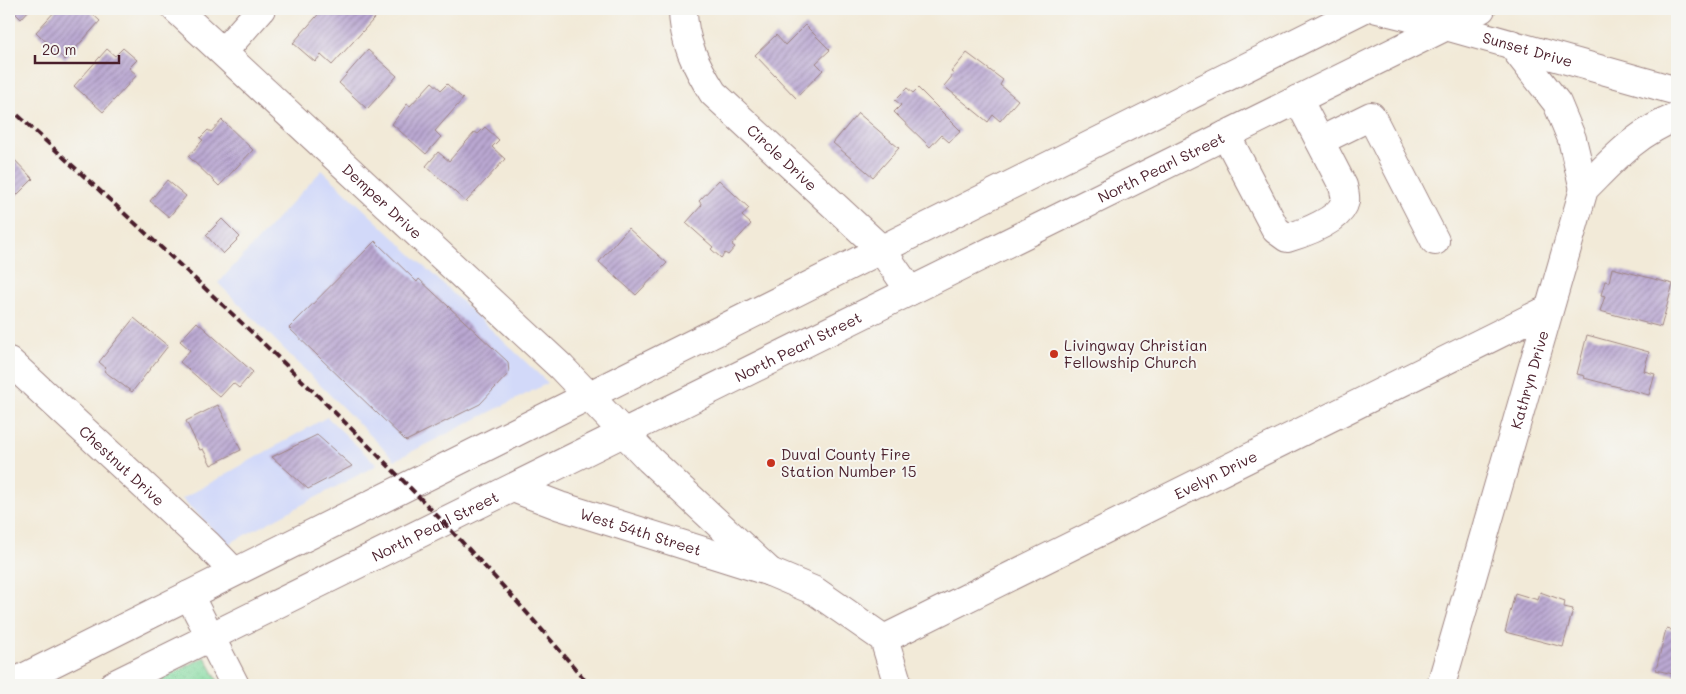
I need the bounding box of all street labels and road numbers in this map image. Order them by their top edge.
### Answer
street label: Sunset Drive [1480,27,1575,71]
street label: Circle Drive [743,120,822,195]
street label: North Pearl Street [1094,127,1228,207]
street label: Demper Drive [338,159,427,243]
street label: North Pearl Street [731,307,865,386]
street label: Kathryn Drive [1505,328,1553,431]
street label: Chestnut Drive [75,421,169,510]
street label: Evelyn Drive [1171,446,1260,504]
street label: North Pearl Street [368,486,502,566]
street label: West 54th Street [577,503,704,560]

